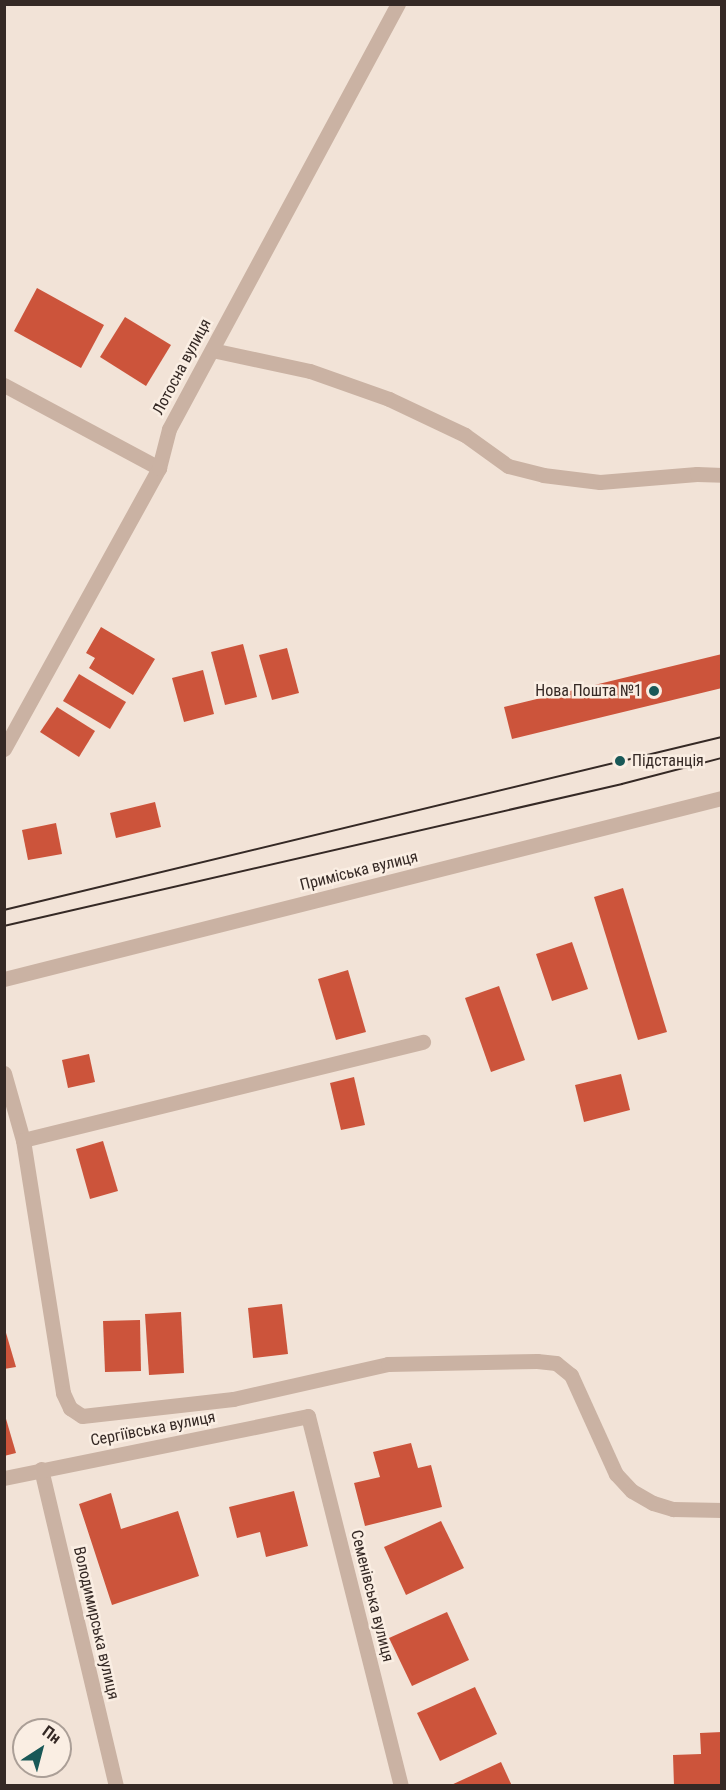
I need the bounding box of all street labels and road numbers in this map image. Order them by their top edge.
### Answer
street label: Лотосна вулиця [149,316,215,418]
street label: Приміська вулиця [298,847,420,895]
street label: Сергіївська вулиця [89,1407,217,1451]
street label: Семенівська вулиця [346,1528,398,1664]
street label: Володимирська вулиця [69,1545,123,1701]

